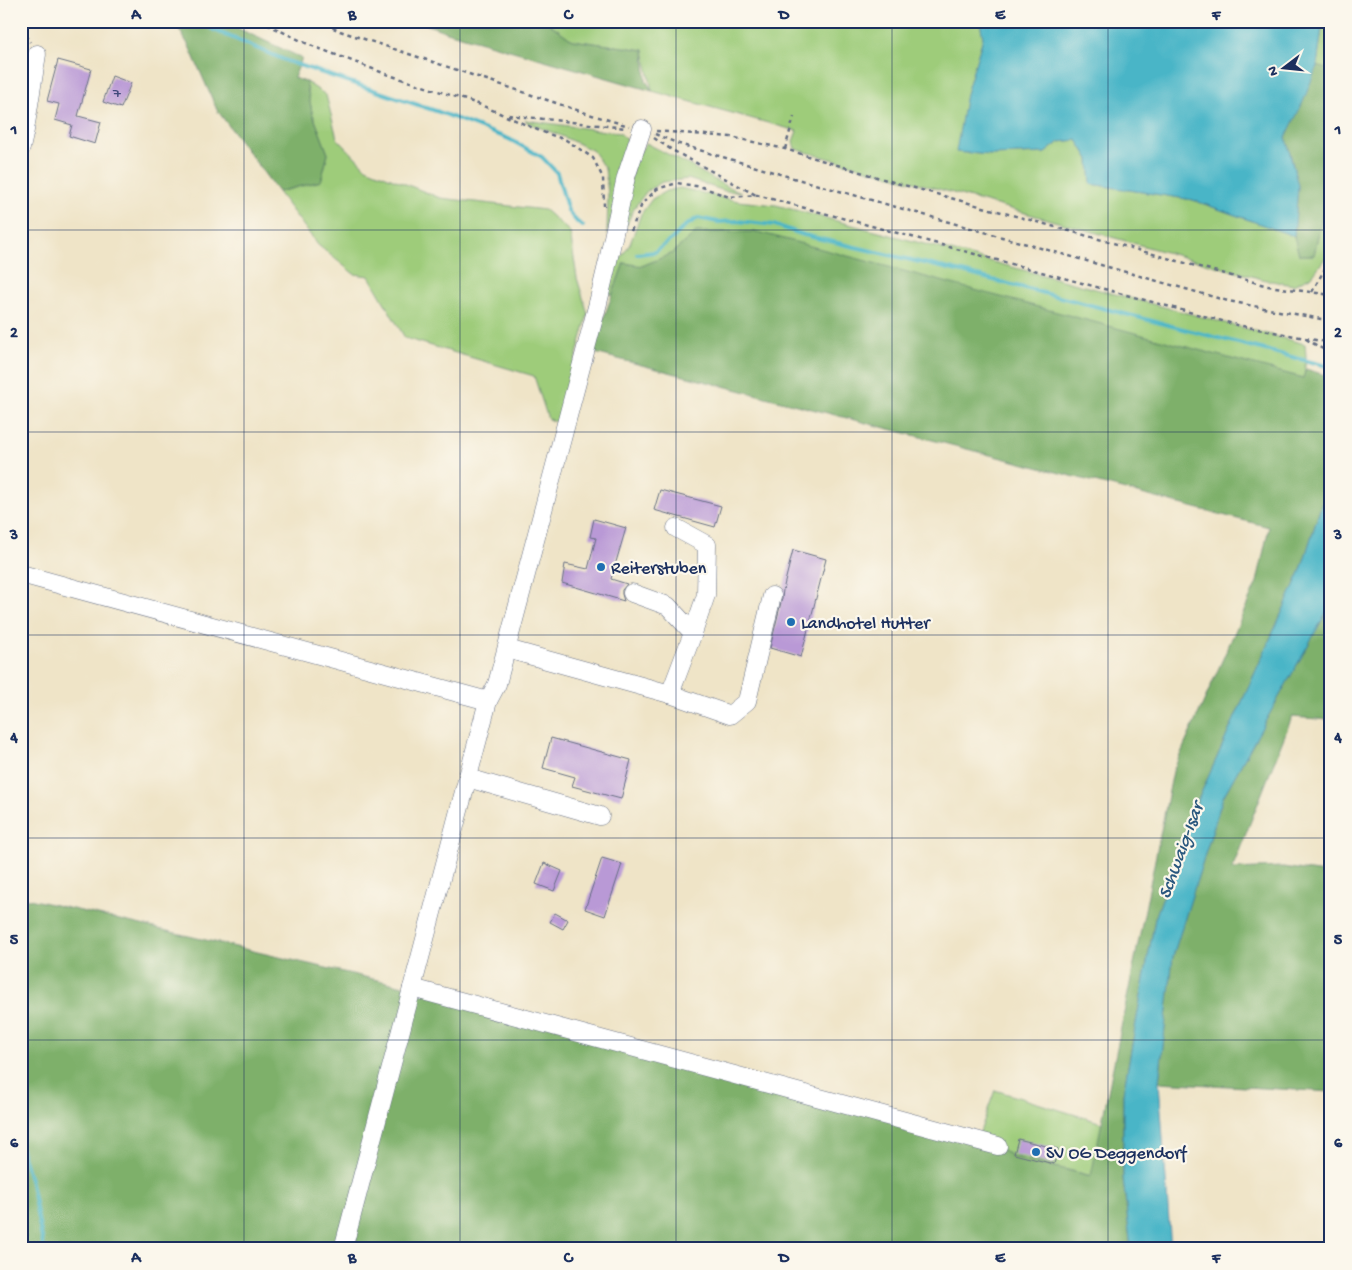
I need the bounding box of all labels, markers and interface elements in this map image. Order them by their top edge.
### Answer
text: A [130,7,142,26]
text: B [347,7,357,26]
text: C [563,7,574,26]
text: D [777,7,790,26]
text: E [995,7,1006,26]
text: F [1211,7,1222,26]
north arrow [1260,42,1310,92]
text: N [1264,64,1283,78]
house number: 7 [112,85,122,103]
text: 1 [10,122,17,141]
text: 1 [1334,122,1341,141]
text: 2 [10,325,18,344]
text: 2 [1334,325,1342,344]
text: 3 [9,527,18,546]
text: 3 [1333,527,1342,546]
place label: Reiterstuben [611,559,707,580]
marker: Reiterstuben [595,561,607,573]
place label: Landhotel Hutter [801,614,931,635]
marker: Landhotel Hutter [785,616,797,628]
text: 4 [9,730,18,749]
text: 4 [1333,730,1342,749]
water label: Schwaig-Isar [1154,796,1212,902]
text: 5 [10,932,19,951]
text: 5 [1334,932,1343,951]
text: 6 [10,1135,19,1154]
text: 6 [1334,1135,1343,1154]
place label: SV OG Deggendorf [1046,1144,1188,1165]
marker: SV OG Deggendorf [1030,1146,1042,1158]
text: A [130,1250,142,1269]
text: B [347,1250,357,1269]
text: C [563,1250,574,1269]
text: D [777,1250,790,1269]
text: E [995,1250,1006,1269]
text: F [1211,1250,1222,1269]

